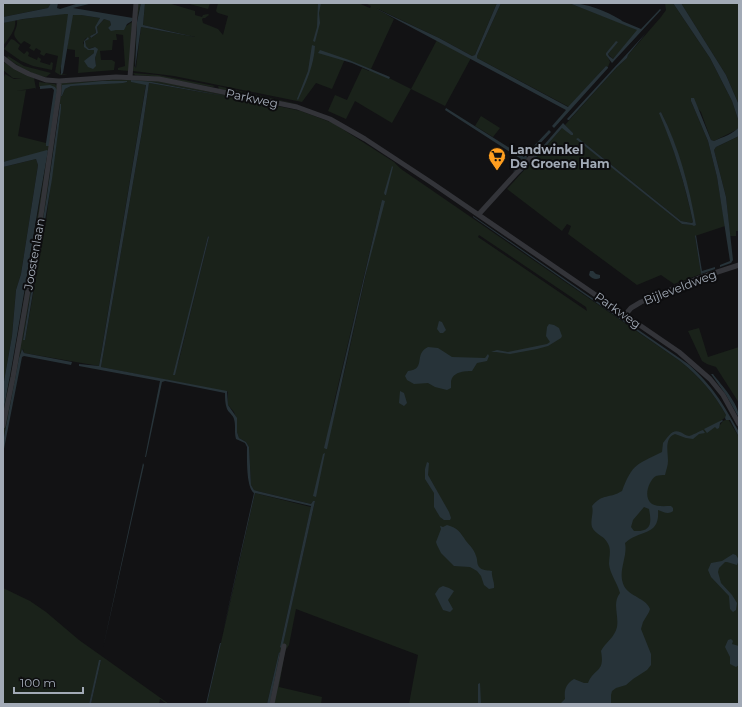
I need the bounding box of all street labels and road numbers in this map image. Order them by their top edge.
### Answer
street label: Parkweg [225,85,279,111]
street label: Joostenlaan [20,217,48,292]
street label: Bijleveldweg [642,266,718,308]
street label: Parkweg [592,289,644,331]

